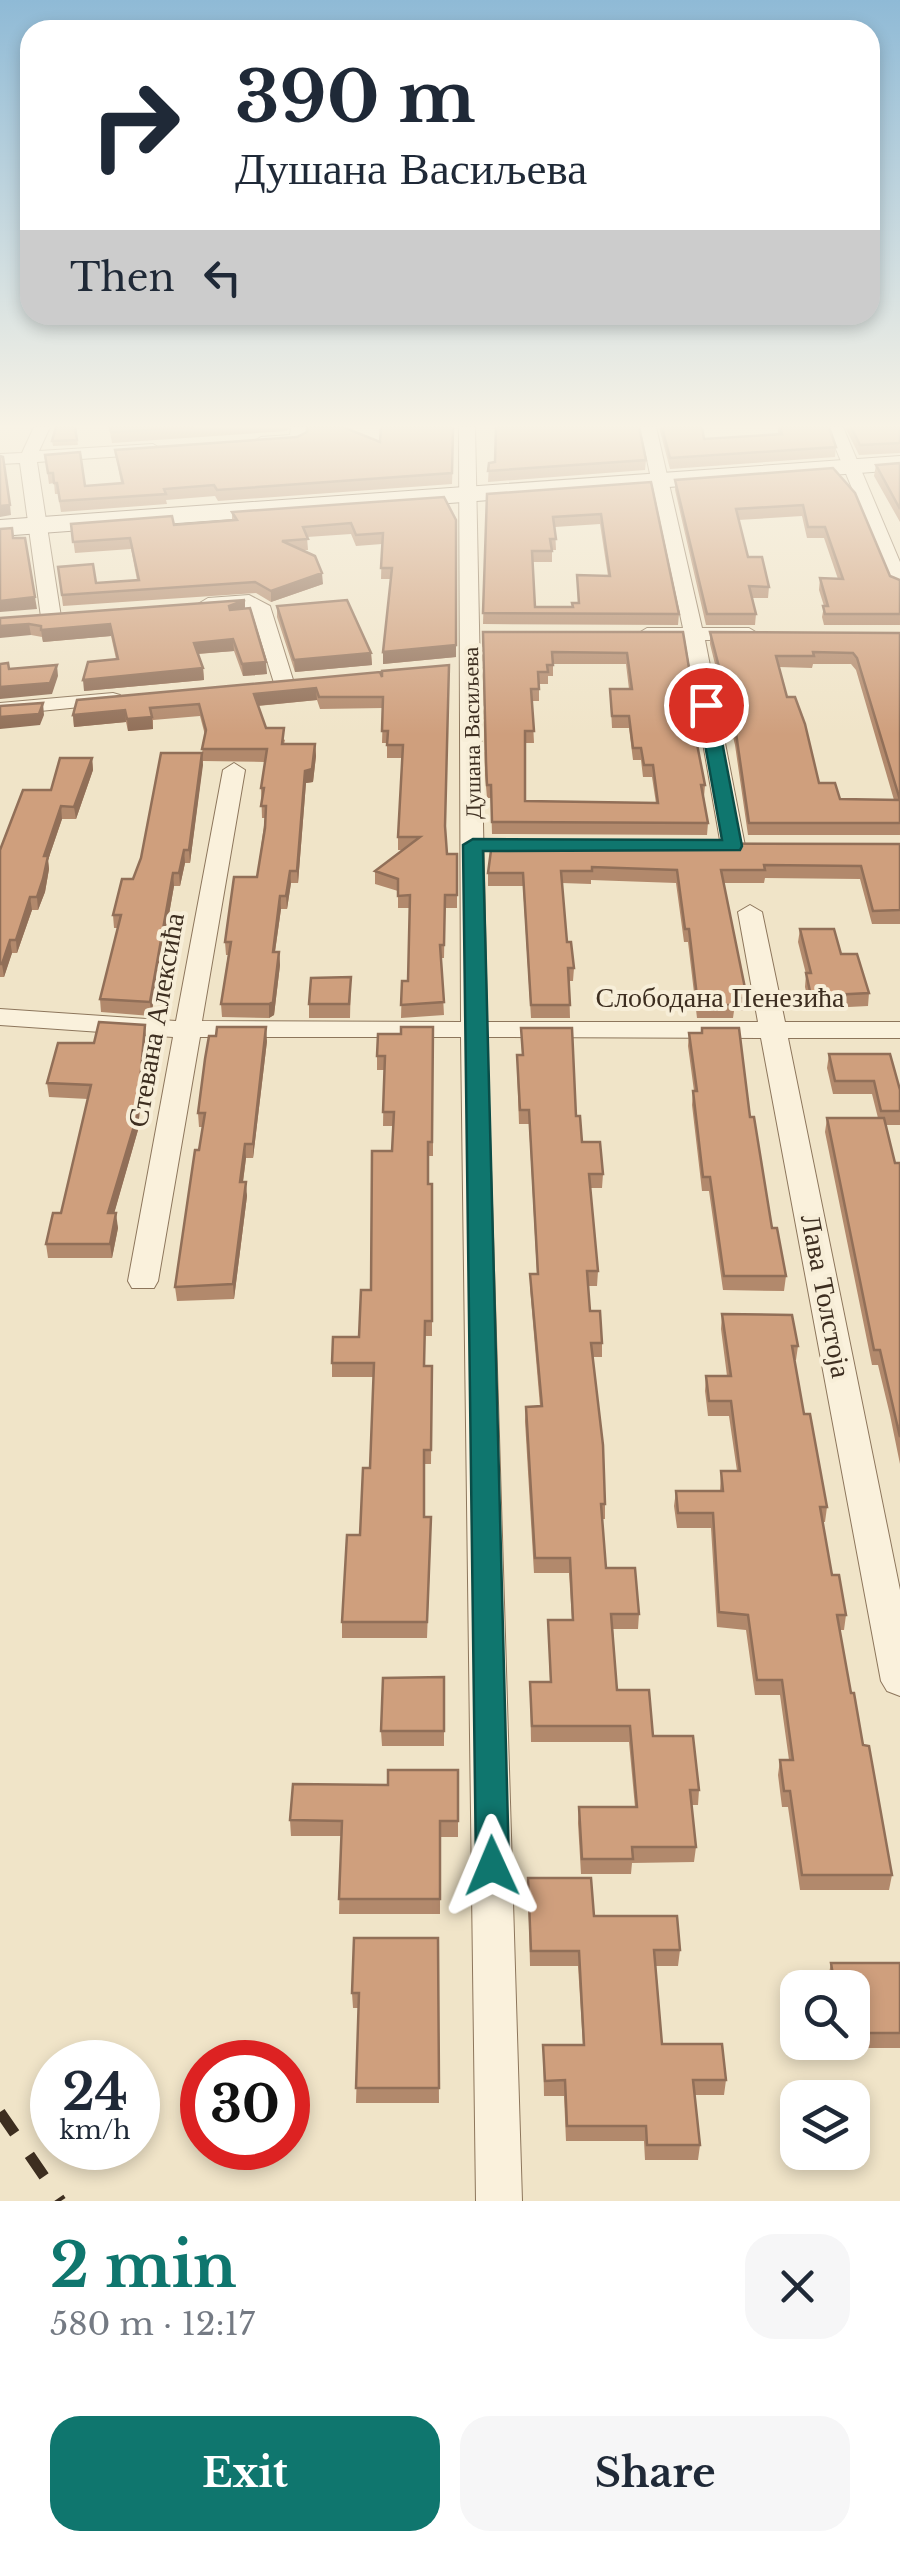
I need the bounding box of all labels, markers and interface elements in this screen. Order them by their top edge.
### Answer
text: 390 m [235,54,476,141]
icon: right [70,60,200,190]
text: Душана Васиљева [235,140,587,196]
icon: left [195,250,250,305]
text: Then [70,254,175,301]
street label: Душана Васиљева [457,646,487,819]
pin [664,663,749,748]
icon: arrive [679,678,734,733]
street label: Стевана Алексића [120,910,192,1130]
street label: Слободана Пенезића [595,980,845,1015]
street label: Лава Толстоја [793,1211,859,1381]
position arrow [440,1814,544,1918]
map controls [780,1970,870,2170]
button: search [780,1970,870,2060]
speed limit sign: 30 [180,2040,310,2170]
text: 24 [62,2061,128,2124]
button: layers [780,2080,870,2170]
text: km/h [60,2115,130,2146]
text: 2 min [50,2229,237,2303]
button: close [745,2234,850,2339]
text: 580 m · 12:17 [50,2304,255,2344]
button: Exit [50,2416,440,2531]
button: Share [460,2416,850,2531]

